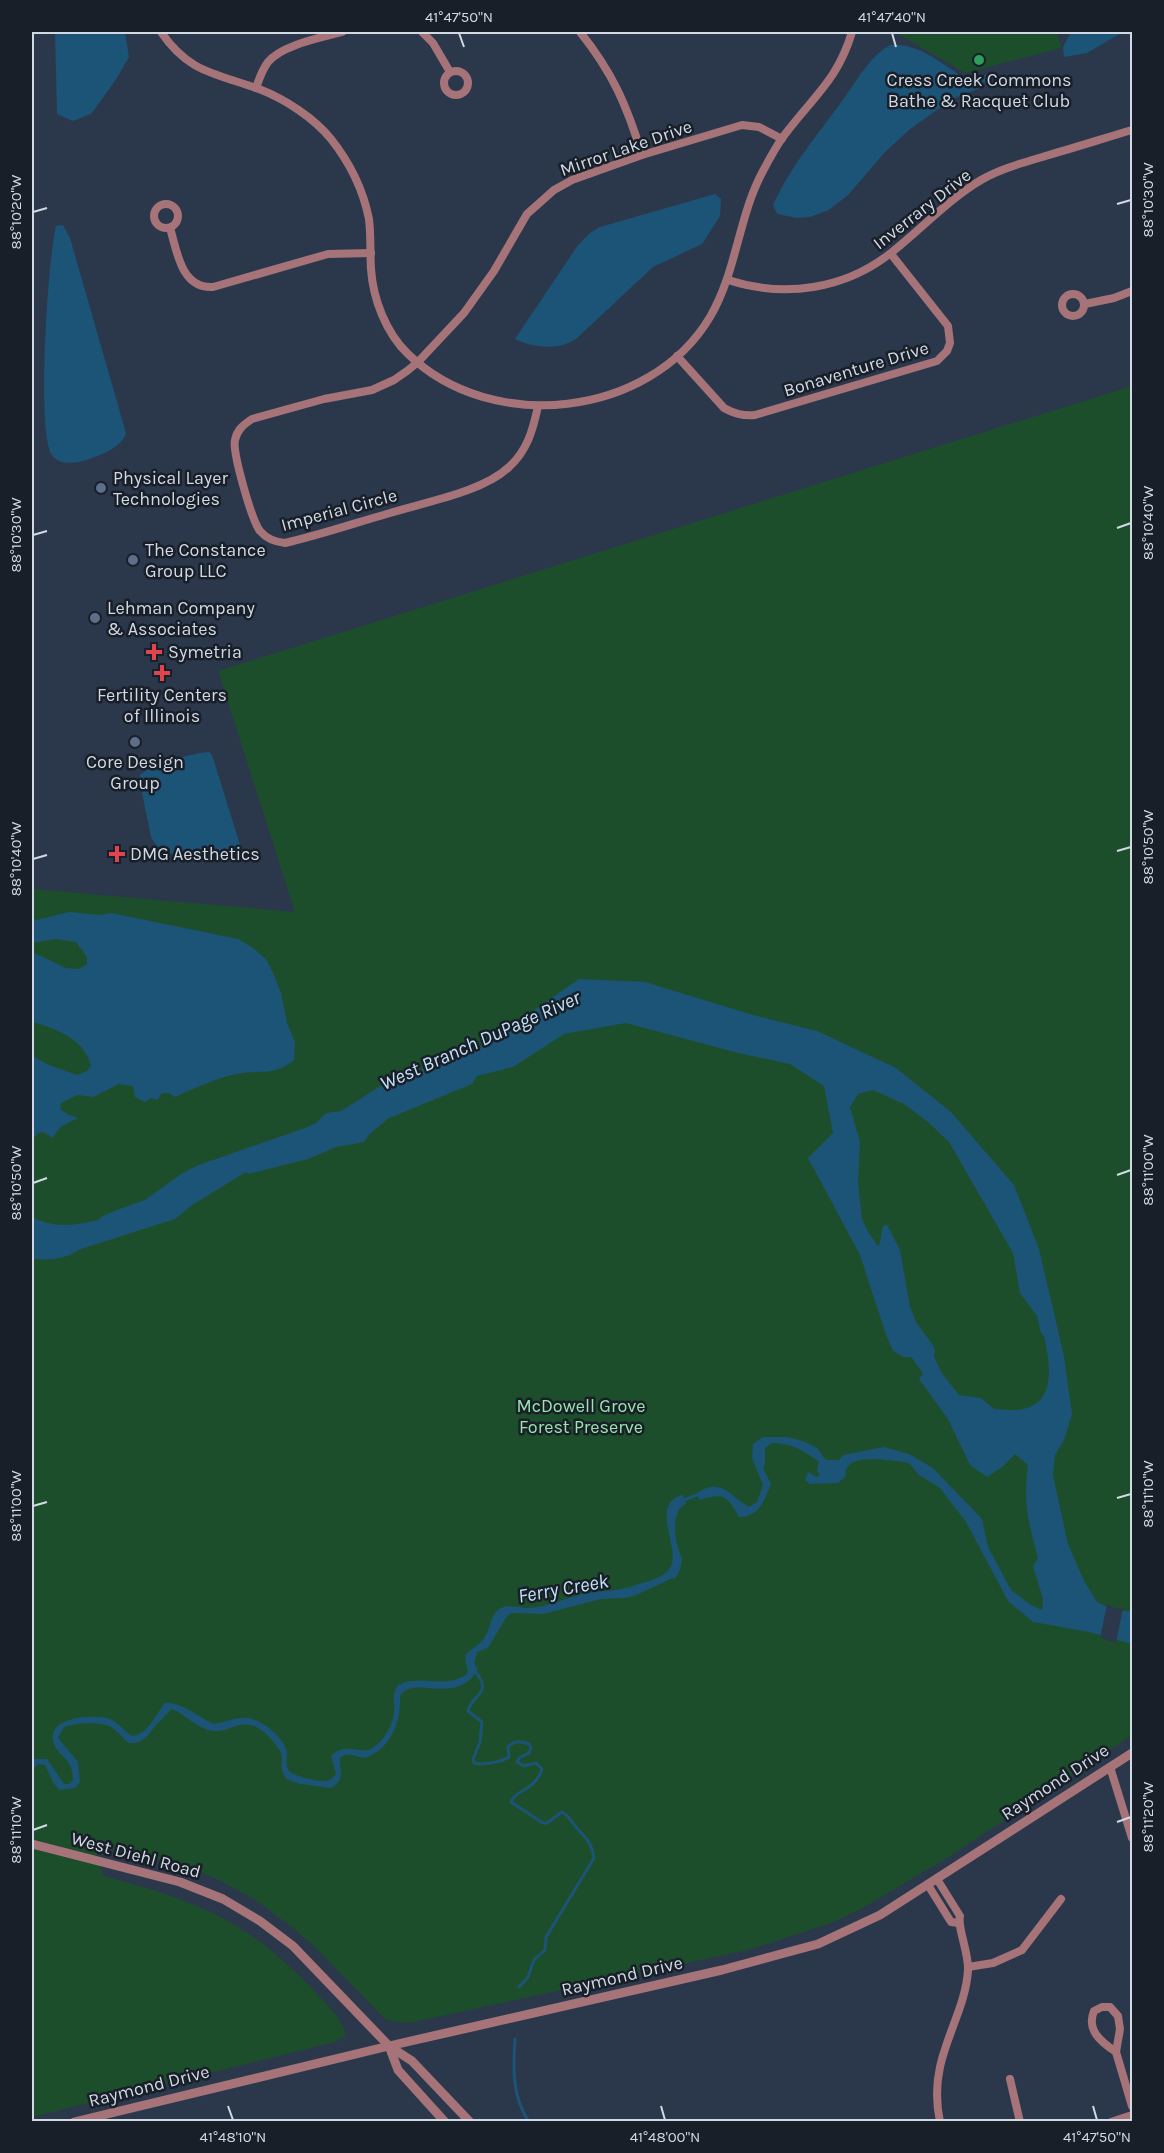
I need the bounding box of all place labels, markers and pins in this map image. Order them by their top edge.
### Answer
marker: Cress Creek Commons Bathe & Racquet Club [972,53,986,67]
place label: Cress Creek Commons Bathe & Racquet Club [886,69,1072,112]
place label: Physical Layer Technologies [113,467,228,510]
marker: Physical Layer Technologies [94,481,108,495]
place label: The Constance Group LLC [145,539,266,582]
marker: The Constance Group LLC [126,553,140,567]
place label: Lehman Company & Associates [107,597,255,640]
marker: Lehman Company & Associates [88,611,102,625]
place label: Symetria [168,641,242,663]
marker: Symetria [145,643,163,661]
marker: Fertility Centers of Illinois [153,664,171,682]
place label: Fertility Centers of Illinois [97,684,227,727]
marker: Core Design Group [128,735,142,749]
place label: Core Design Group [86,751,184,794]
place label: DMG Aesthetics [130,843,260,865]
marker: DMG Aesthetics [108,845,126,863]

